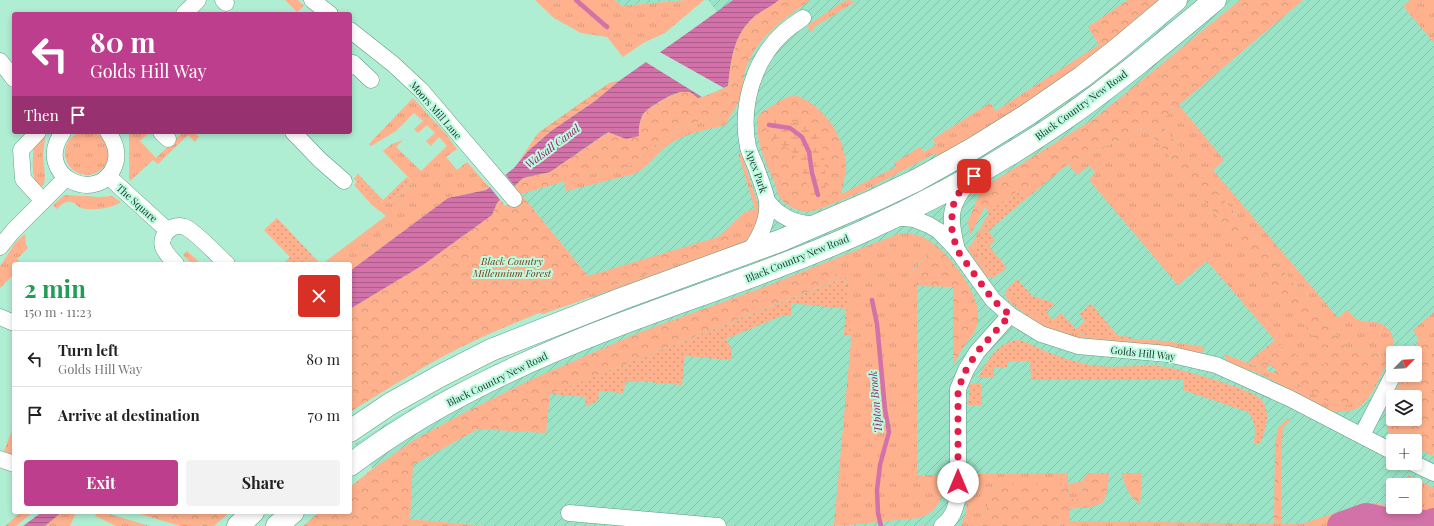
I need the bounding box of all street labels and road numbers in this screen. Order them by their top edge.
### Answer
street label: Black Country New Road [1032,67,1130,143]
street label: Moors Mill Lane [407,78,465,142]
street label: Apex Park [743,146,771,195]
street label: The Square [113,181,161,225]
street label: Black Country New Road [743,231,851,285]
street label: Golds Hill Way [1110,343,1176,363]
street label: Black Country New Road [444,348,550,410]

